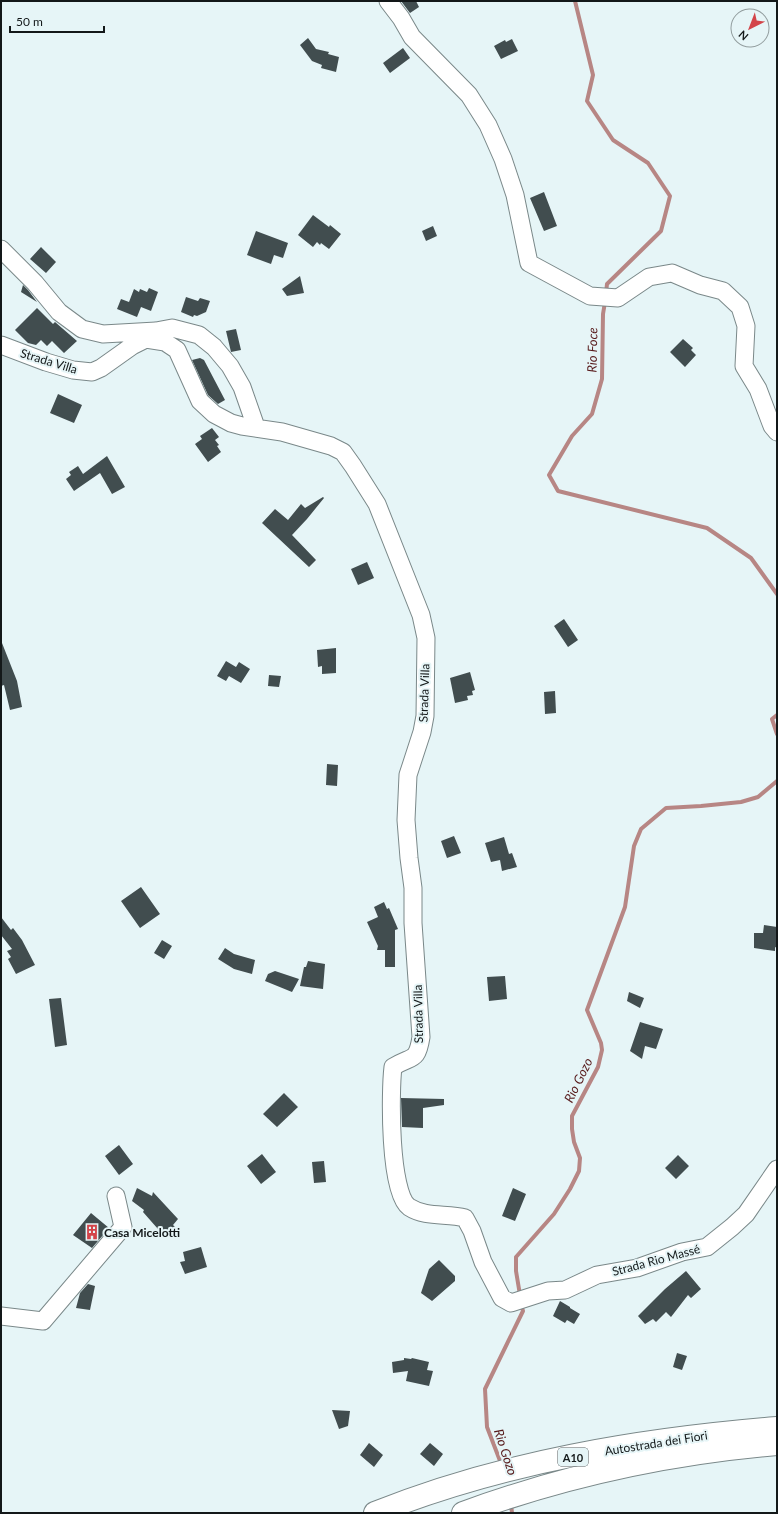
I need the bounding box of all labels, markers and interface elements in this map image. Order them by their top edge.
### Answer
scale bar [10,8,104,34]
north arrow [730,8,770,48]
text: 50 m [16,14,43,29]
text: N [735,28,750,43]
water label: Rio Foce [584,327,600,373]
street label: Strada Villa [19,345,79,377]
street label: Strada Villa [415,663,433,723]
street label: Strada Villa [410,984,426,1043]
water label: Rio Gozo [560,1055,596,1105]
building icon: Casa Micelotti [83,1223,101,1241]
place label: Casa Micelotti [104,1225,180,1240]
street label: Strada Rio Massé [610,1241,702,1279]
water label: Rio Gozo [491,1427,521,1477]
street label: Autostrada dei Fiori [603,1427,709,1459]
road number: A10 [558,1448,588,1466]

